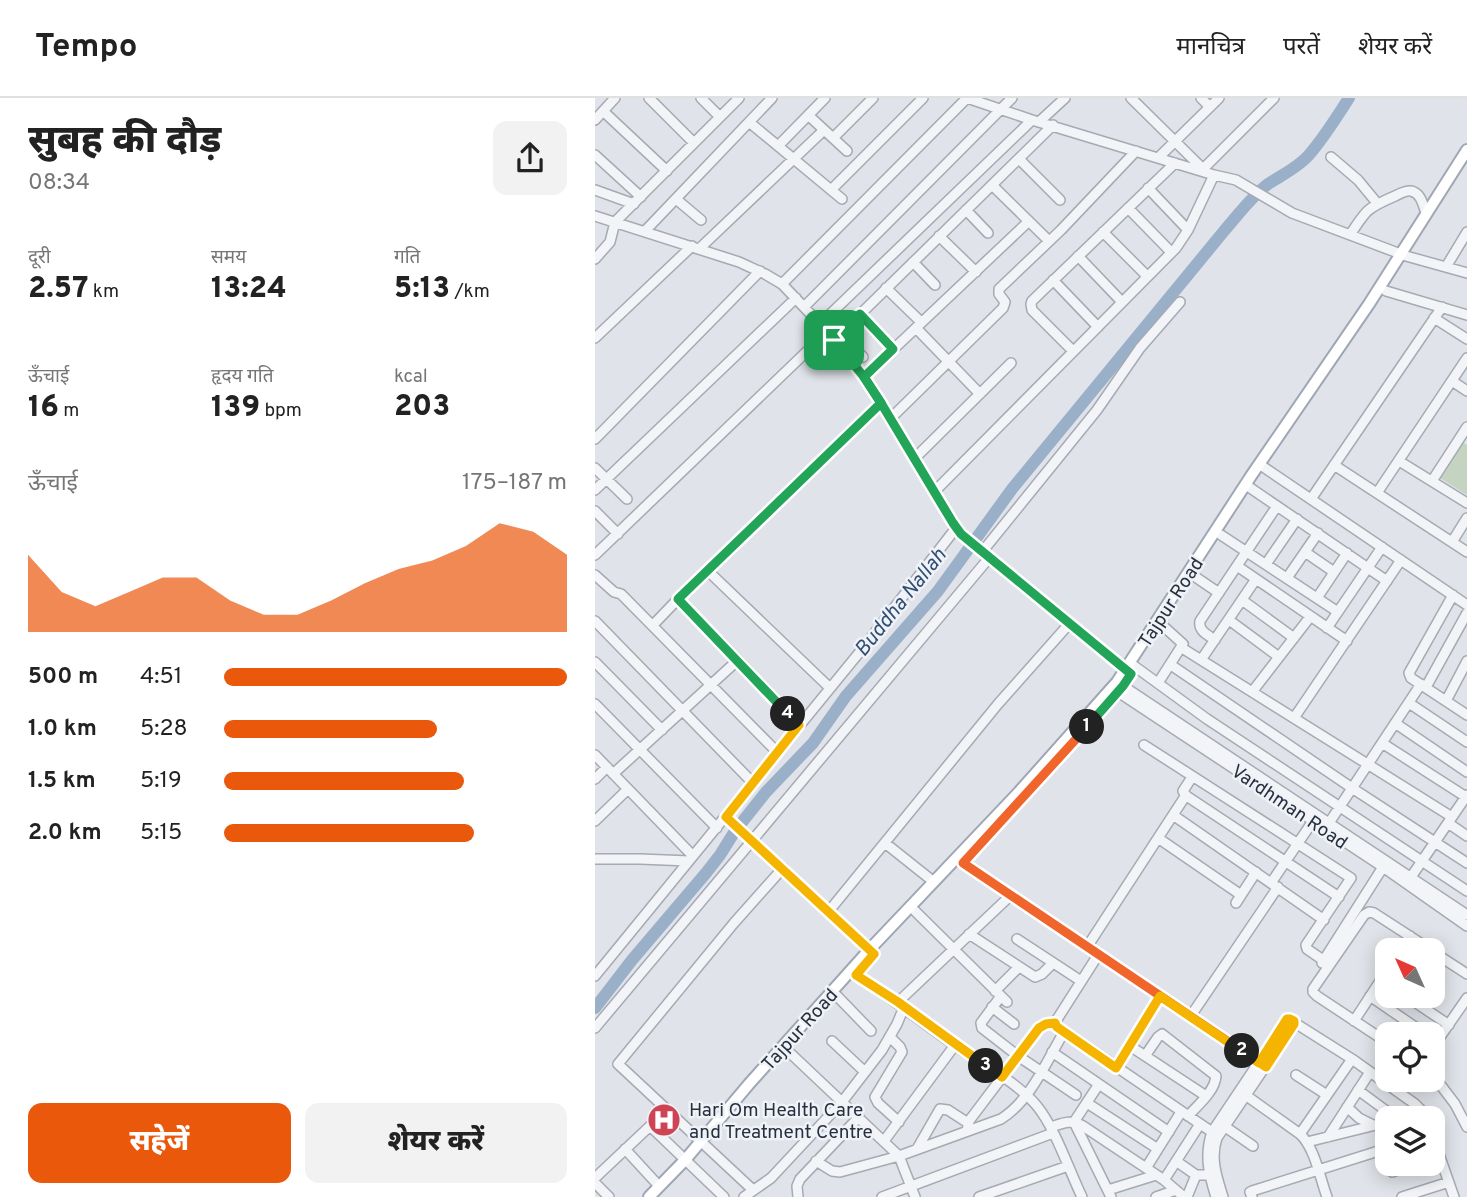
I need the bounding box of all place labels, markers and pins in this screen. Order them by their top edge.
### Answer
pin [804,310,864,370]
pin: 4 [771,696,805,732]
pin: 1 [1070,710,1105,744]
pin: 2 [1225,1034,1259,1068]
pin: 3 [969,1048,1003,1084]
place label: Hari Om Health Care and Treatment Centre [689,1099,873,1145]
hospital icon: Hari Om Health Care and Treatment Centre [645,1101,683,1139]

